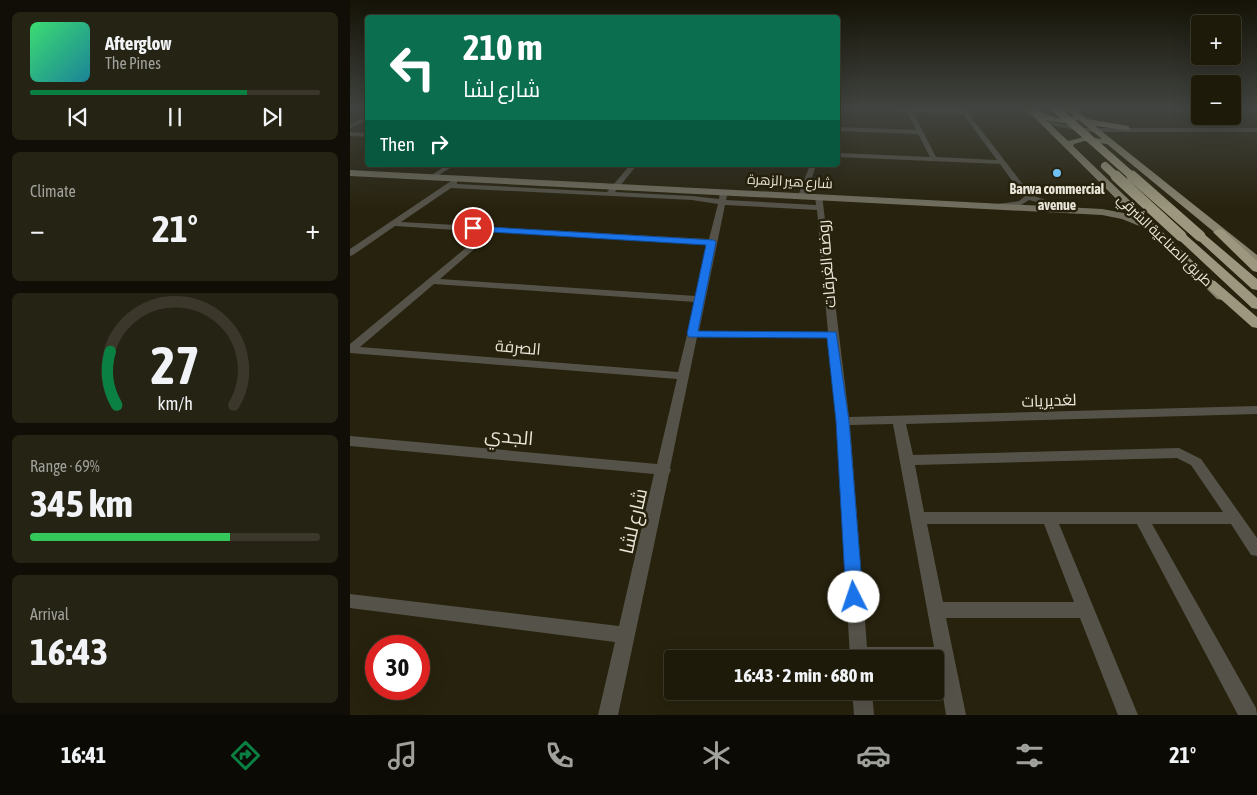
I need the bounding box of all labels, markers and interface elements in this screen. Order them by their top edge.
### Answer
map controls [1191,15,1241,125]
button: + [1191,15,1241,65]
text: 210 m [463,27,542,67]
text: Afterglow [105,32,172,54]
icon: left [380,35,445,100]
text: The Pines [105,54,161,72]
button: − [1191,75,1241,125]
text: شارع لشا [463,76,540,102]
icon: previous [64,103,92,131]
icon: pause [161,103,189,131]
icon: next [258,103,286,131]
icon: right [425,130,453,158]
text: Then [380,133,415,155]
marker: Barwa commercial avenue [1051,167,1063,179]
street label: شارع هير الزهرة [747,171,833,192]
place label: Barwa commercial avenue [1010,181,1105,213]
text: Climate [30,182,76,200]
street label: طريق الصناعية الشرقي [1111,191,1216,292]
text: 21° [152,207,198,250]
pin [452,207,494,249]
text: − [30,213,45,245]
text: + [305,213,320,245]
icon: arrive [459,214,487,242]
street label: روضة الغرقات [813,219,840,309]
text: 27 [151,335,199,395]
street label: الصرفة [494,336,541,359]
street label: لغديريات [1021,390,1077,411]
text: km/h [157,393,193,414]
street label: الجدي [483,423,534,453]
text: Range · 69% [30,457,100,475]
text: 345 km [30,482,133,525]
street label: شارع لشا [615,486,654,557]
position arrow [827,570,879,622]
text: Arrival [30,605,69,623]
text: 16:43 [30,630,108,673]
speed limit sign: 30 [365,635,430,700]
text: 16:43 · 2 min · 680 m [734,664,874,686]
icon: directions [228,738,263,773]
icon: music [385,738,420,773]
icon: phone [542,738,577,773]
icon: climate [699,738,734,773]
icon: car [856,738,891,773]
icon: filters [1012,738,1047,773]
text: 16:41 [61,742,106,768]
text: 21° [1169,742,1196,768]

